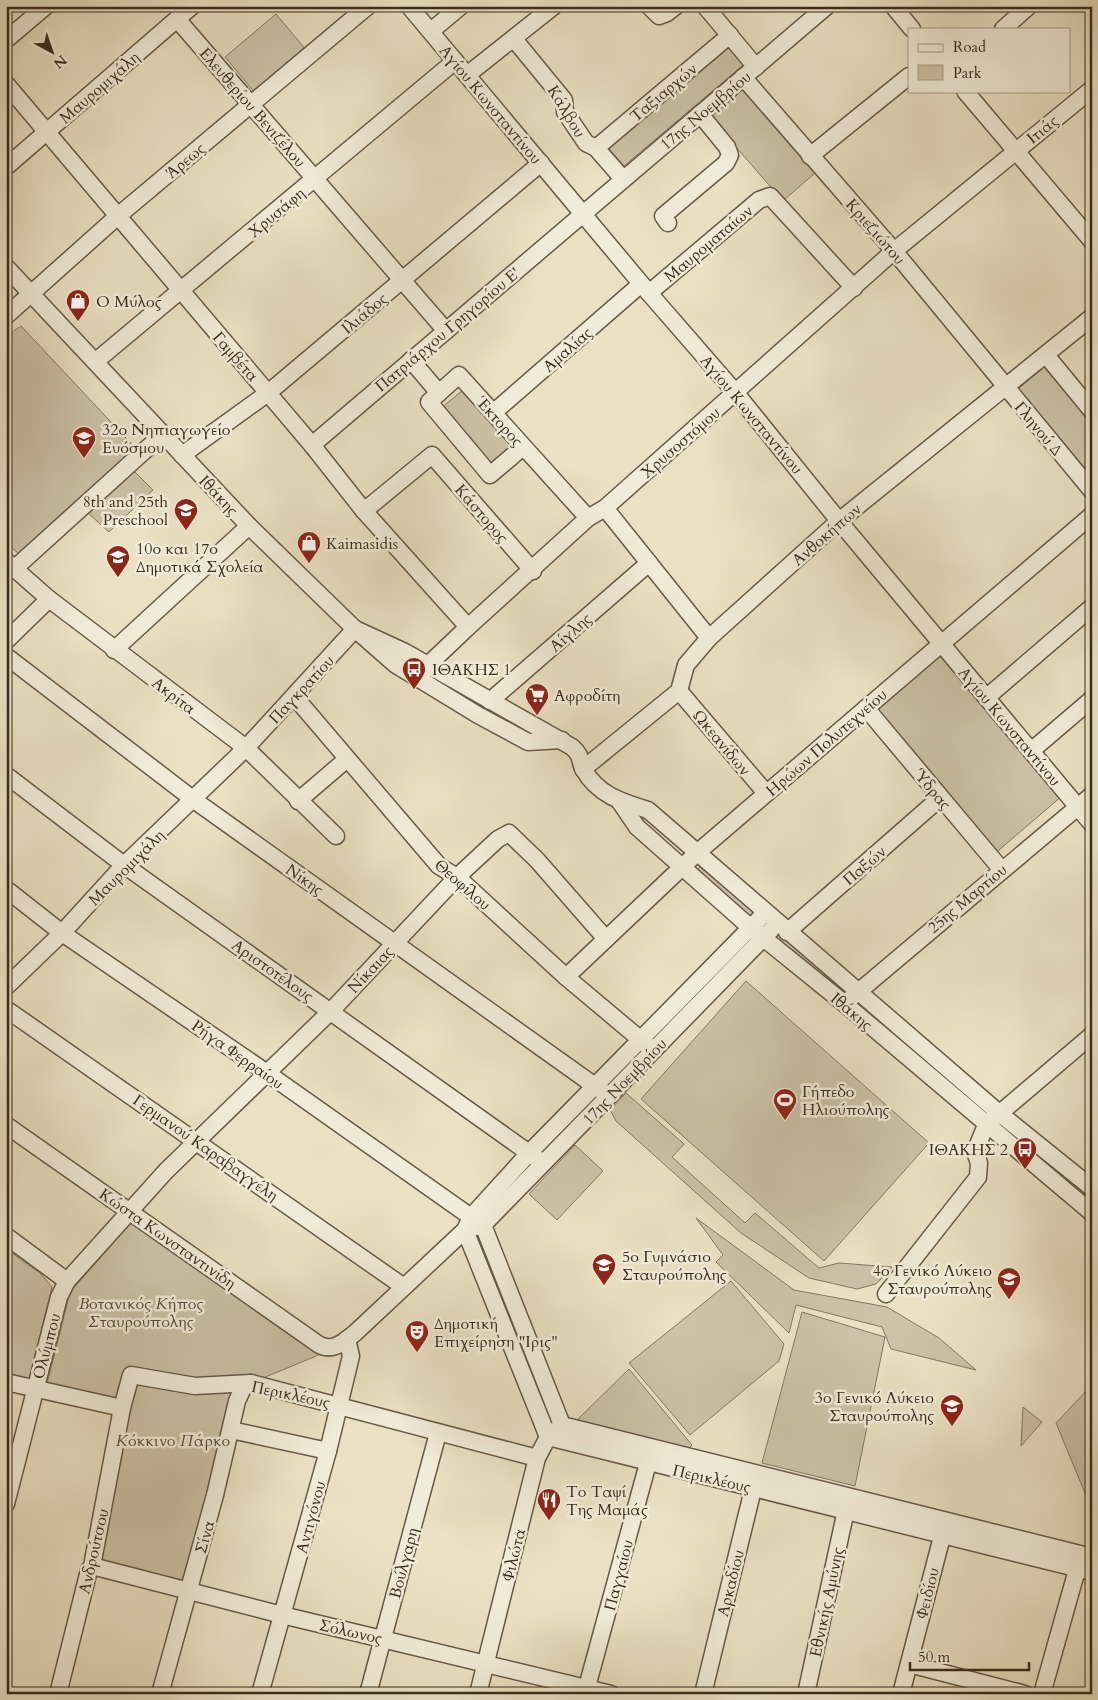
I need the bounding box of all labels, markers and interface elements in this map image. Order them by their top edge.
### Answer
north arrow [28,28,78,78]
legend [908,28,1070,92]
text: Road [953,37,986,57]
street label: Αγίου Κωνσταντίνου [434,40,547,169]
street label: Ελευθερίου Βενιζέλου [194,43,310,172]
street label: Μαυρομιχάλη [55,47,145,129]
text: N [49,50,71,73]
street label: Ταξιαρχών [625,58,702,127]
text: Park [953,63,982,83]
street label: 17ης Νοεμβρίου [655,66,756,155]
street label: Κάλβου [542,81,590,142]
street label: Ιτιάς [1022,110,1063,149]
street label: Άρεως [161,138,210,184]
street label: Χρυσάφη [244,183,310,243]
street label: Κριεζιώτου [840,194,910,269]
street label: Μαυροματαίων [660,200,758,287]
street label: Πατριάρχου Γρηγορίου Ε' [370,262,525,397]
shop icon: Ο Μύλος [65,288,91,322]
street label: Ιλιάδος [337,288,392,339]
place label: Ο Μύλος [96,291,162,313]
street label: Αμαλίας [538,322,597,377]
street label: Γαμβέτα [207,327,263,387]
street label: Αγίου Κωνσταντίνου [695,350,808,479]
street label: Έκτορος [470,391,528,452]
street label: Γληνού Δ [1009,397,1068,461]
street label: Χρυσοστόμου [636,402,725,483]
place label: 32ο Νηπιαγωγείο Ευόσμου [102,419,231,459]
school or university icon: 32ο Νηπιαγωγείο Ευόσμου [71,425,97,459]
street label: Ιθάκης [194,470,243,521]
street label: Κάστορος [449,479,513,548]
place label: 8th and 25th Preschool [83,491,168,531]
school or university icon: 8th and 25th Preschool [173,497,199,531]
street label: Ανθοκήπων [787,498,866,571]
shop icon: Kaimasidis [296,530,322,564]
place label: Kaimasidis [326,533,398,555]
place label: 10ο και 17ο Δημοτικά Σχολεία [136,538,264,578]
school or university icon: 10ο και 17ο Δημοτικά Σχολεία [105,544,131,578]
street label: Αίγλης [545,608,597,657]
street label: Παγκρατίου [264,650,339,729]
bus stop icon: ΙΘΑΚΗΣ 1 [401,656,427,690]
place label: ΙΘΑΚΗΣ 1 [432,659,511,681]
street label: Αγίου Κωνσταντίνου [953,662,1066,791]
street label: Ακρίτα [147,672,200,720]
supermarket icon: Αφροδίτη [524,682,550,716]
street label: Ηρώων Πολυτεχνείου [761,684,892,802]
place label: Αφροδίτη [554,685,620,707]
street label: Ωκεανίδων [687,705,755,780]
street label: Ύδρας [908,764,956,815]
street label: Μαυρομιχάλη [84,825,170,911]
street label: Παξών [838,841,891,891]
street label: Θεοφίλου [429,854,495,915]
street label: Νίκης [281,859,328,901]
street label: 25ης Μαρτίου [923,859,1012,938]
street label: Αριστοτέλους [227,934,318,1007]
street label: Νίκαιας [343,941,399,998]
street label: Ιθάκης [826,988,877,1036]
street label: Ρήγα Φερραίου [187,1015,288,1095]
street label: 17ης Νοεμβρίου [578,1033,672,1130]
place label: Γήπεδο Ηλιούπολης [802,1081,890,1121]
sports icon: Γήπεδο Ηλιούπολης [772,1087,798,1121]
street label: Γερμανού Καραβαγγέλη [128,1089,282,1206]
bus stop icon: ΙΘΑΚΗΣ 2 [1012,1136,1038,1170]
place label: ΙΘΑΚΗΣ 2 [929,1139,1008,1161]
street label: Κώστα Κωνσταντινίδη [95,1183,240,1294]
place label: 5ο Γυμνάσιο Σταυρούπολης [622,1246,727,1286]
school or university icon: 5ο Γυμνάσιο Σταυρούπολης [591,1252,617,1286]
place label: 4ο Γενικό Λύκειο Σταυρούπολης [873,1260,992,1300]
school or university icon: 4ο Γενικό Λύκειο Σταυρούπολης [996,1266,1022,1300]
park label: Βοτανικός Κήπος Σταυρούπολης [79,1293,203,1333]
street label: Ολύμπου [28,1311,66,1382]
place label: Δημοτική Επιχείρηση "Ιρις" [434,1313,558,1353]
theatre icon: Δημοτική Επιχείρηση "Ιρις" [404,1319,430,1353]
street label: Περικλέους [250,1376,332,1414]
place label: 3ο Γενικό Λύκειο Σταυρούπολης [815,1387,934,1427]
school or university icon: 3ο Γενικό Λύκειο Σταυρούπολης [939,1393,965,1427]
park label: Κόκκινο Πάρκο [116,1430,231,1452]
street label: Περικλέους [671,1459,753,1499]
street label: Αντιγόνου [291,1478,331,1556]
place label: Το Ταψί Της Μαμάς [566,1481,648,1521]
restaurant icon: Το Ταψί Της Μαμάς [536,1487,562,1521]
street label: Ανδρούτσου [73,1506,114,1596]
street label: Σίνα [190,1518,220,1556]
street label: Βούλγαρη [384,1525,424,1601]
street label: Φιλώτα [497,1527,531,1584]
street label: Παγγαίου [599,1537,639,1613]
street label: Εθνικής Αμύνης [805,1545,849,1659]
street label: Αρκαδίου [712,1548,750,1619]
street label: Φειδίου [911,1565,945,1621]
street label: Σόλωνος [317,1614,384,1650]
scale bar [910,1640,1029,1672]
text: 50 m [918,1647,950,1667]

